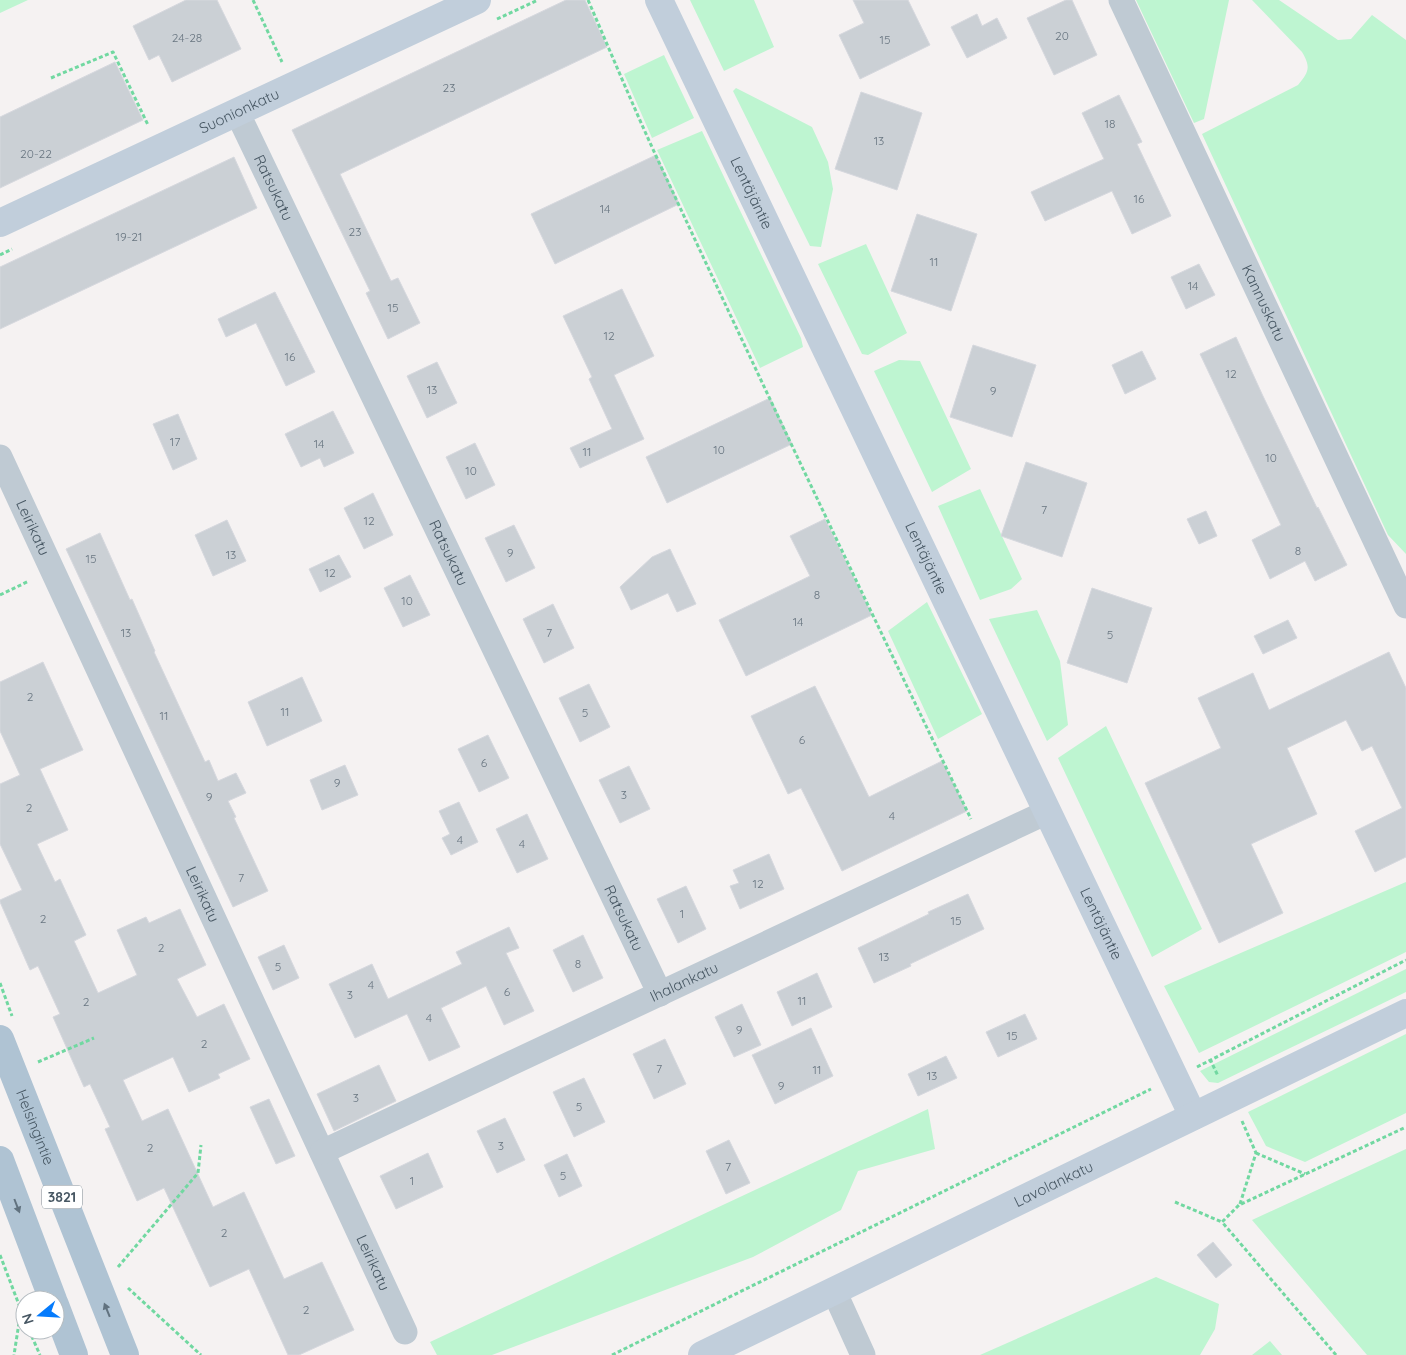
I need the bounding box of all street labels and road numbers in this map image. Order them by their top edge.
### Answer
street label: Suonionkatu [196,84,282,138]
street label: Ratsukatu [250,151,298,224]
street label: Lentäjäntie [726,154,777,232]
street label: Kannuskatu [1238,261,1290,344]
street label: Leirikatu [12,497,54,559]
street label: Ratsukatu [425,517,473,589]
street label: Lentäjäntie [901,519,952,597]
street label: Leirikatu [182,863,224,925]
street label: Ratsukatu [600,882,648,954]
street label: Lentäjäntie [1076,884,1127,963]
street label: Ihalankatu [647,958,721,1006]
street label: Helsingintie [12,1087,59,1168]
street label: Lavolankatu [1011,1156,1096,1211]
road number: 3821 [42,1186,82,1208]
street label: Leirikatu [352,1232,395,1294]

